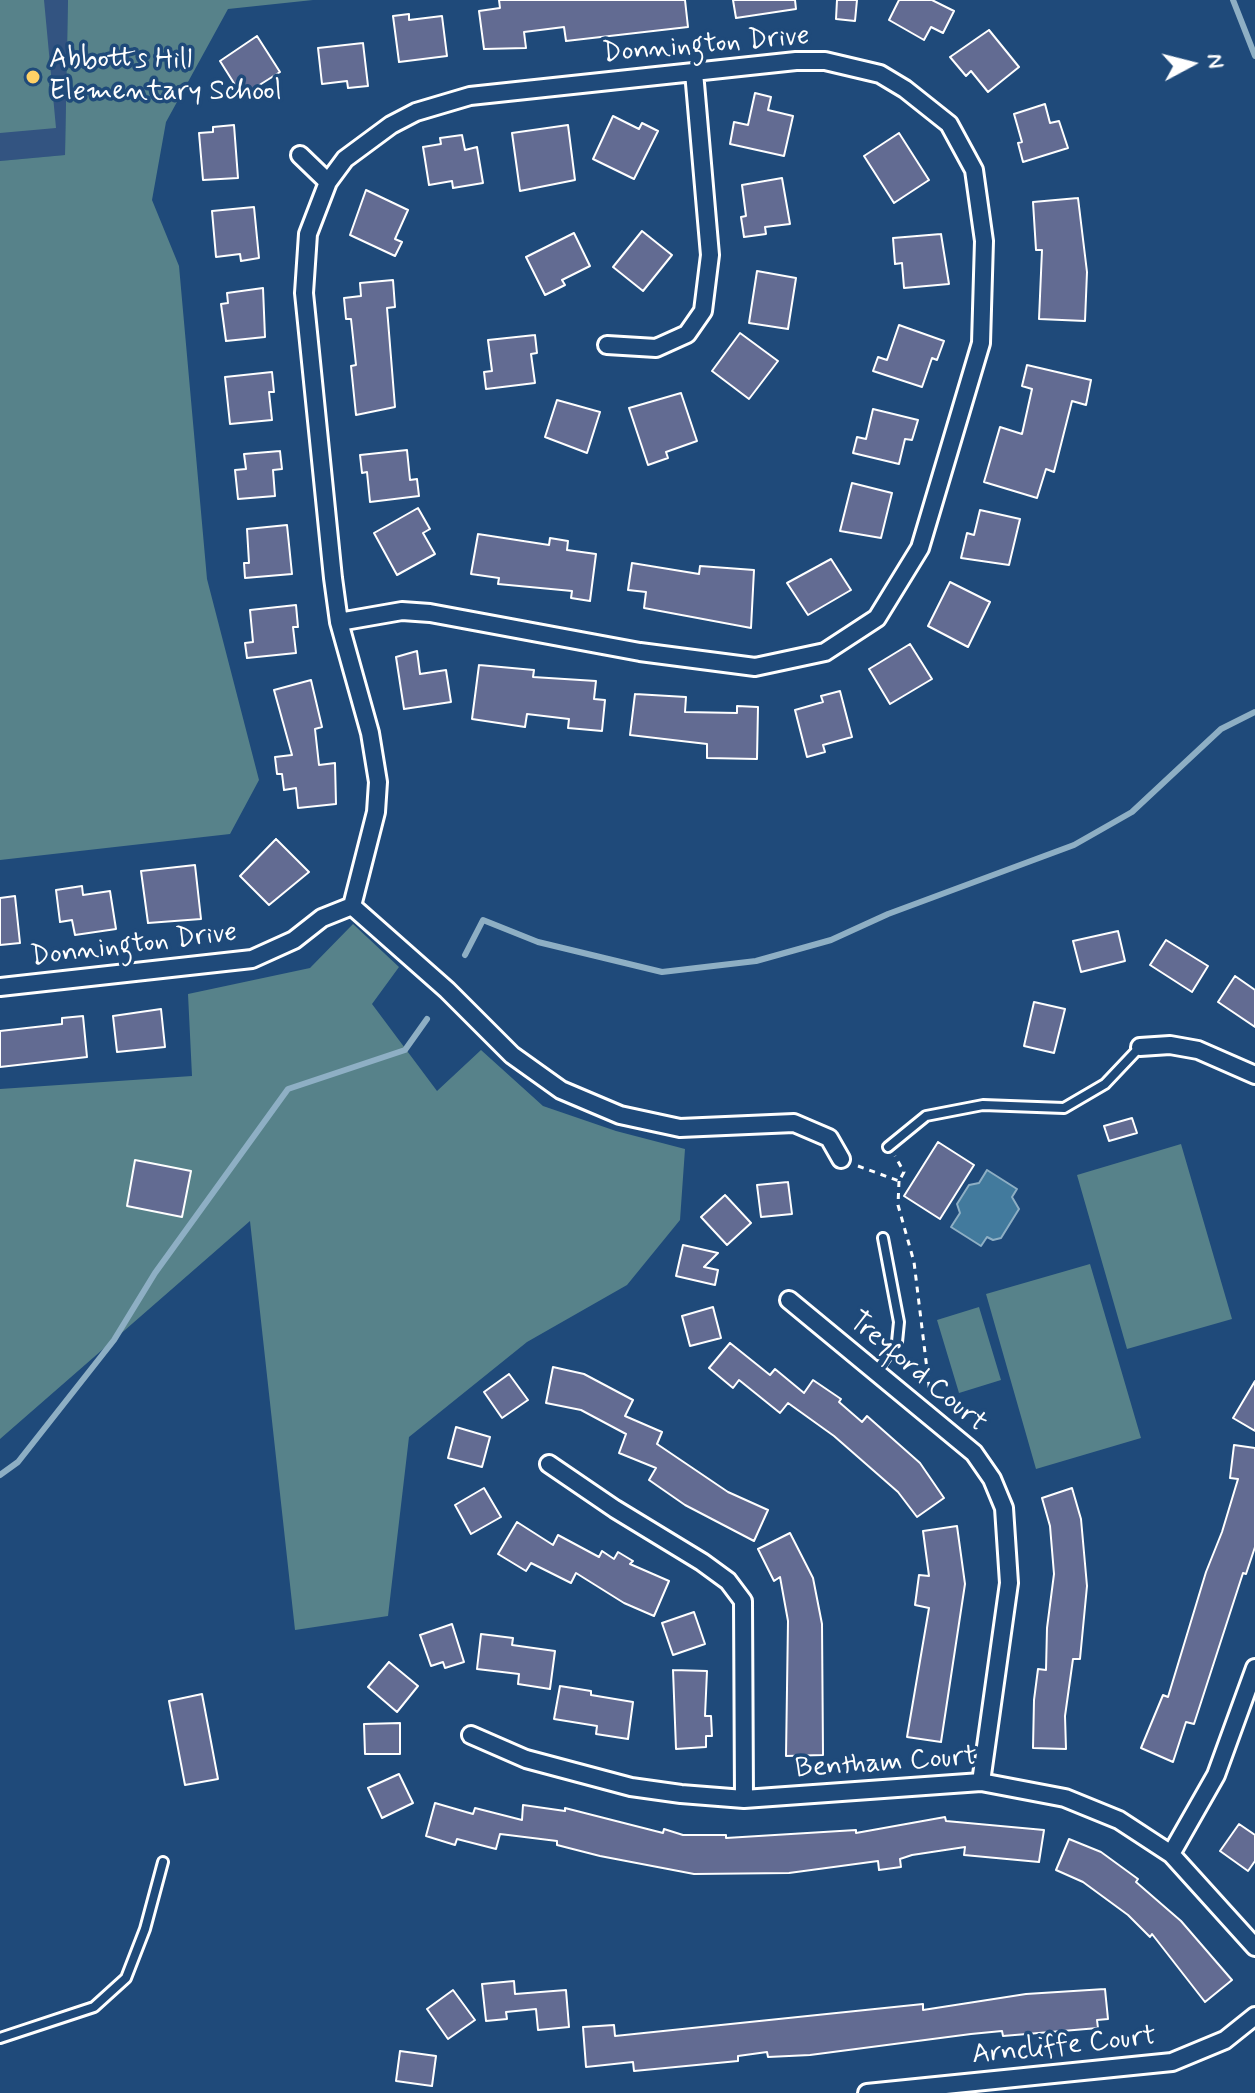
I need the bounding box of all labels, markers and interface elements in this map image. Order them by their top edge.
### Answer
street label: Donnington Drive [601,20,811,72]
north arrow [1151,24,1231,104]
place label: Abbotts Hill Elementary School [49,44,282,110]
text: N [1200,52,1230,70]
marker: Abbotts Hill Elementary School [24,68,42,86]
street label: Donnington Drive [29,917,239,975]
street label: Treyford Court [841,1305,993,1441]
street label: Bentham Court [794,1741,978,1787]
street label: Arncliffe Court [970,2021,1158,2073]

